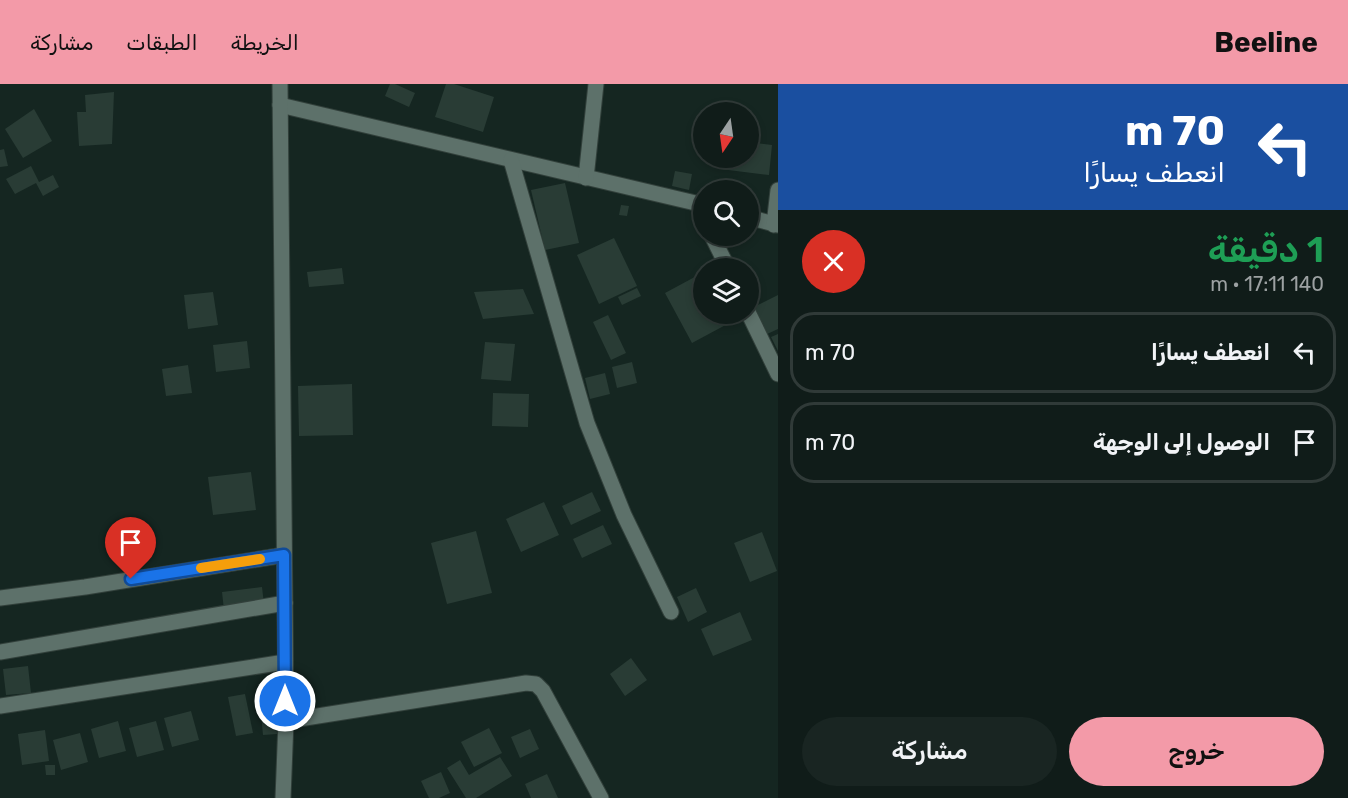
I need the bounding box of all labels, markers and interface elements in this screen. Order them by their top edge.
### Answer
text: Beeline [1214,26,1318,59]
text: مشاركة [30,30,93,55]
text: الطبقات [126,30,198,55]
text: الخريطة [231,30,299,55]
north arrow [693,102,759,168]
map controls [693,102,759,324]
text: 70 m [1125,106,1225,156]
icon: left [1246,108,1324,186]
text: انعطف يسارًا [1083,157,1225,189]
button: search [693,180,759,246]
text: 1 دقيقة [1208,228,1324,271]
button: close [802,230,865,293]
button: layers [693,258,759,324]
text: 140 m · 17:11 [1210,272,1324,296]
icon: left [1288,336,1321,369]
text: 70 m [805,339,855,366]
text: انعطف يسارًا [1151,339,1270,366]
icon: arrive [1288,426,1321,459]
text: 70 m [805,429,855,456]
text: الوصول إلى الوجهة [1093,429,1270,456]
pin [105,517,156,579]
icon: arrive [114,526,147,559]
position arrow [253,669,317,733]
button: مشاركة [802,717,1057,786]
button: خروج [1069,717,1324,786]

